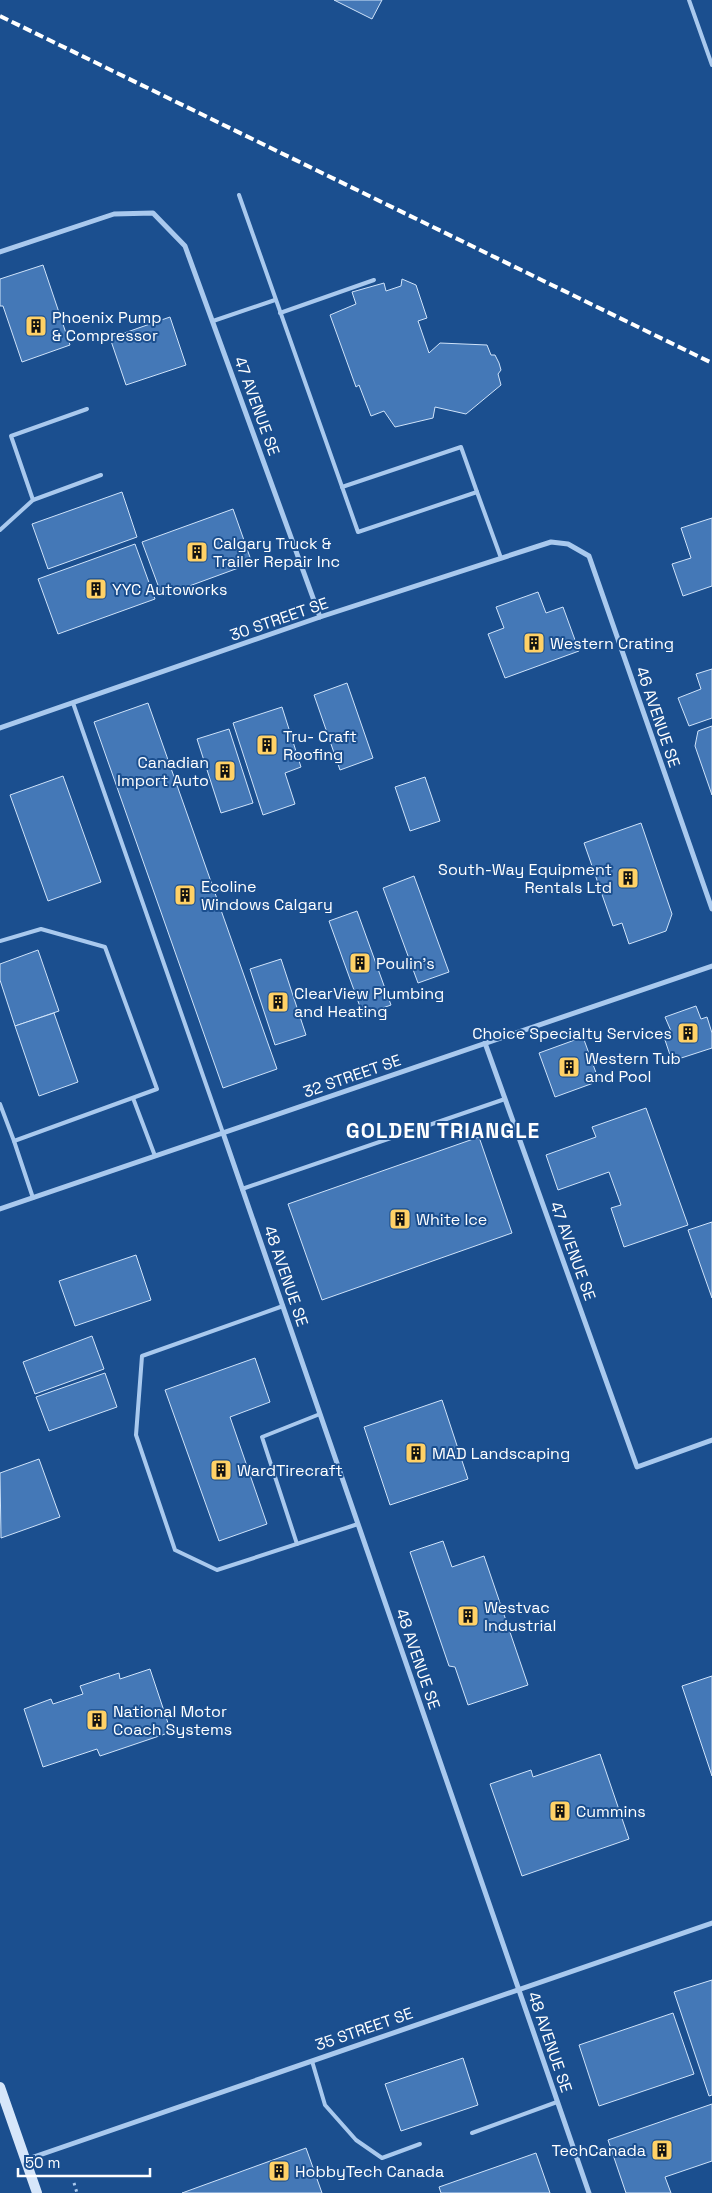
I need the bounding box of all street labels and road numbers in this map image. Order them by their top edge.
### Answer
street label: 47 AVENUE SE [229,354,285,458]
street label: 30 STREET SE [227,592,331,646]
street label: 46 AVENUE SE [631,664,685,770]
street label: 32 STREET SE [300,1049,404,1103]
street label: 47 AVENUE SE [545,1199,601,1303]
street label: 48 AVENUE SE [259,1223,313,1329]
street label: 48 AVENUE SE [391,1606,445,1712]
street label: 48 AVENUE SE [523,1989,577,2095]
street label: 35 STREET SE [312,2002,416,2056]

